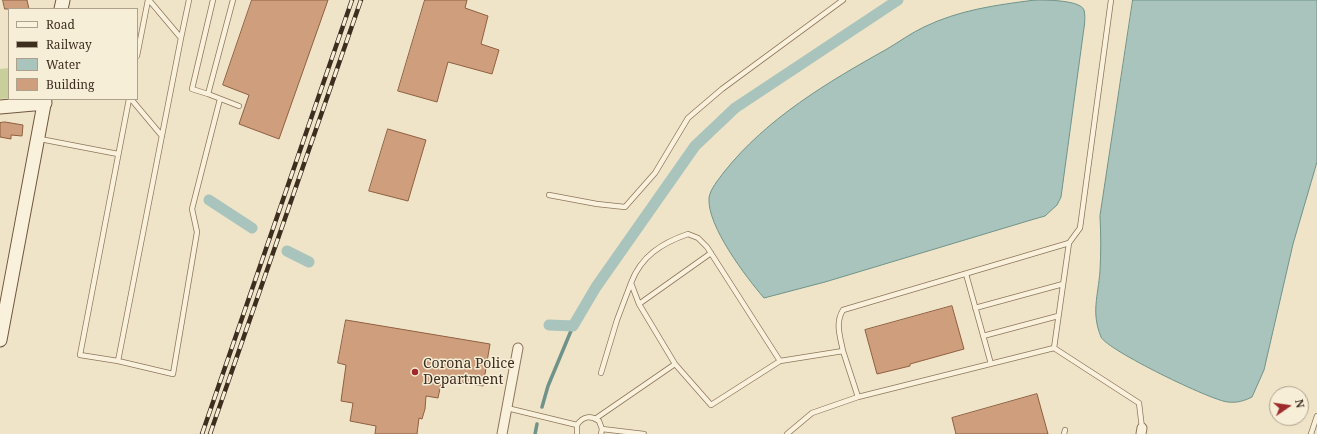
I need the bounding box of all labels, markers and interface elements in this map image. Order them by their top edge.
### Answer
legend [8,8,138,100]
text: Road [46,16,75,33]
text: Railway [46,36,92,53]
text: Water [46,56,81,73]
text: Building [46,76,94,93]
place label: Corona Police Department [423,356,515,388]
marker: Corona Police Department [410,367,420,377]
north arrow [1269,386,1309,426]
text: N [1292,397,1308,409]

